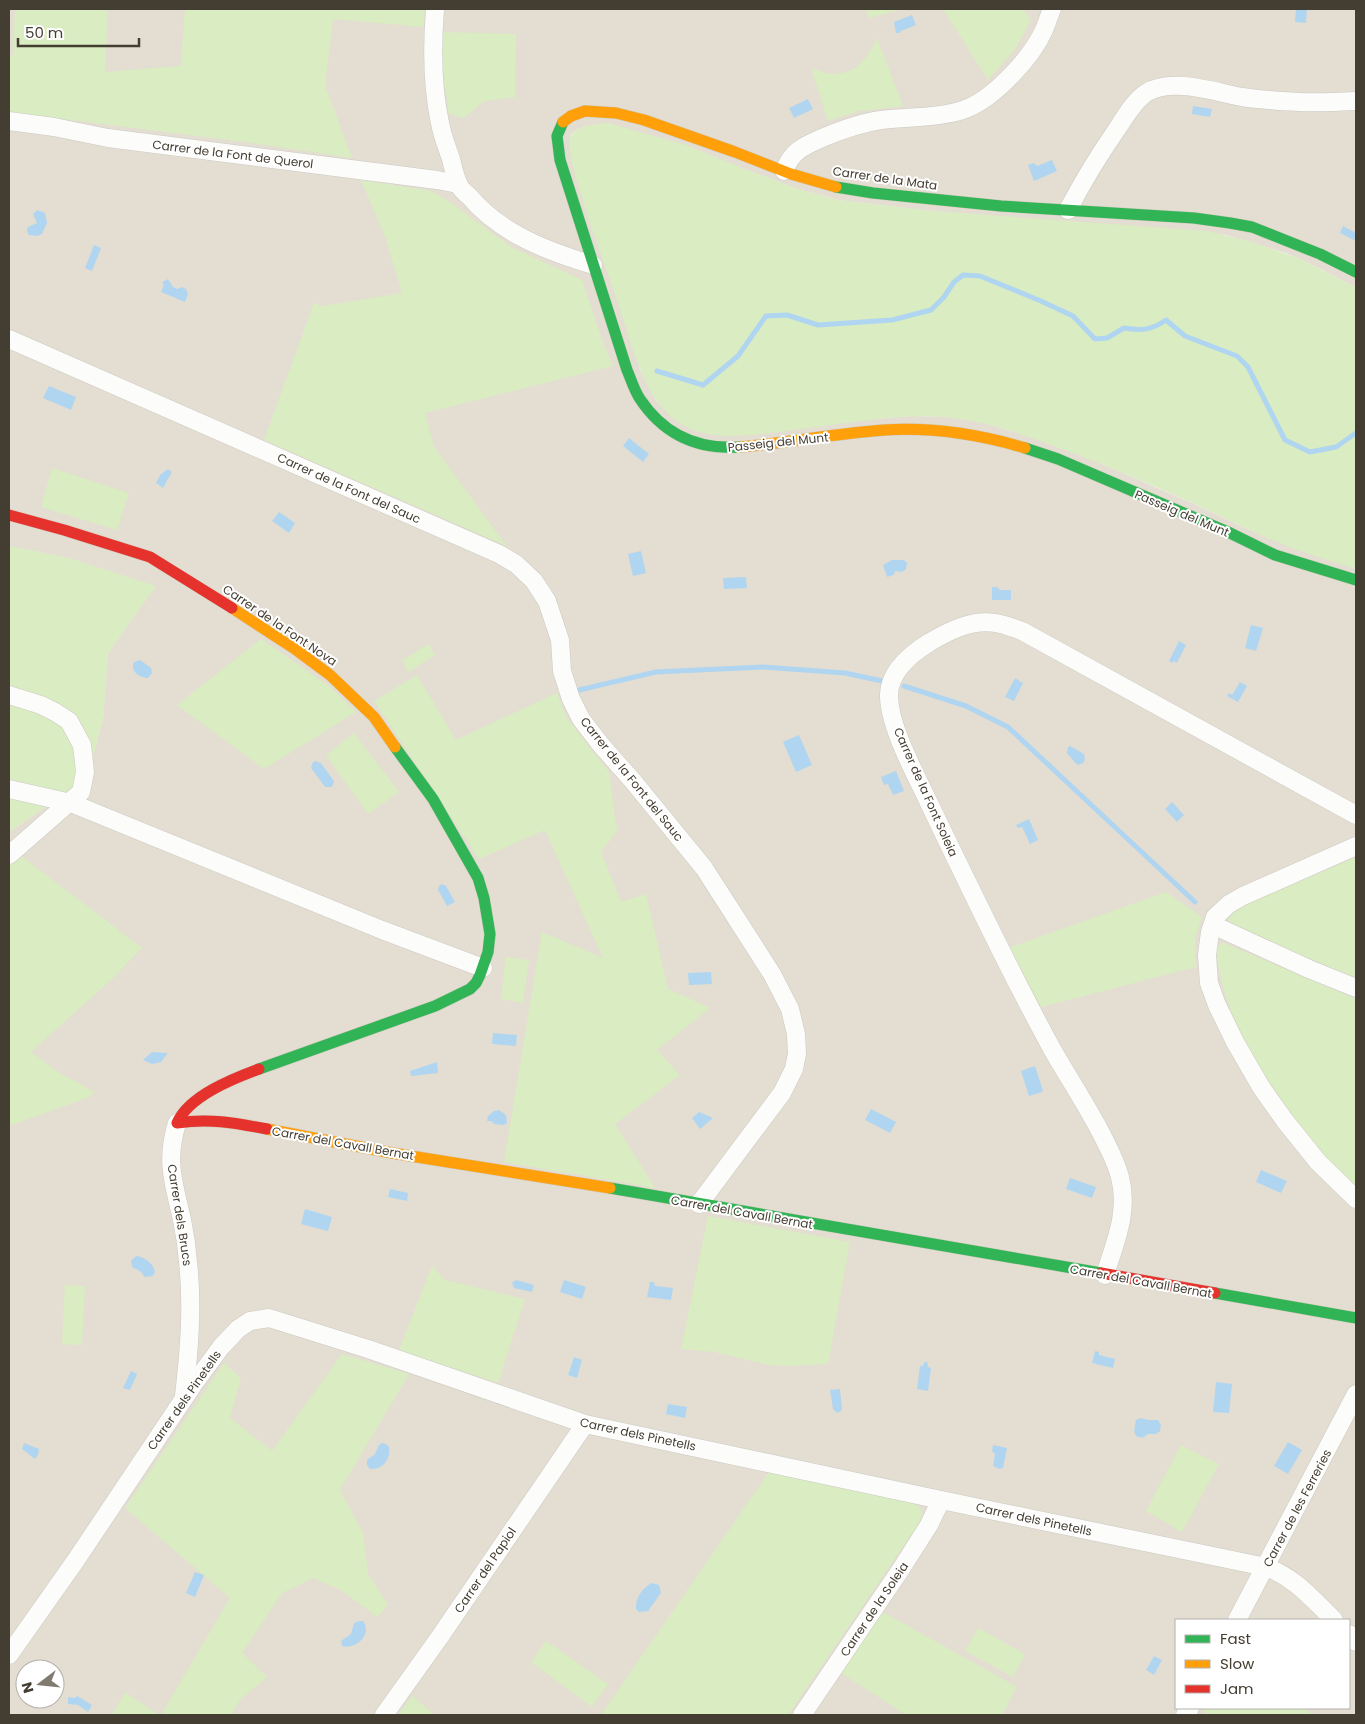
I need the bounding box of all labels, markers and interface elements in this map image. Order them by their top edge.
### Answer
scale bar [18,15,139,47]
text: 50 m [25,22,63,43]
street label: Carrer de la Font de Querol [152,136,314,172]
street label: Carrer de la Mata [832,162,938,194]
street label: Passeig del Munt [727,428,829,456]
street label: Carrer de la Font del Sauc [275,449,423,527]
street label: Passeig del Munt [1132,485,1232,541]
street label: Carrer de la Font Nova [220,580,340,670]
street label: Carrer de la Font del Sauc [577,713,687,845]
street label: Carrer de la Font Soleia [890,725,962,859]
street label: Carrer del Cavall Bernat [271,1122,415,1164]
street label: Carrer dels Brucs [164,1163,196,1267]
street label: Carrer del Cavall Bernat [670,1191,814,1233]
street label: Carrer del Cavall Bernat [1069,1260,1213,1302]
street label: Carrer dels Pinetells [143,1347,225,1453]
street label: Carrer dels Pinetells [578,1413,698,1455]
street label: Carrer de les Ferreries [1259,1446,1335,1570]
street label: Carrer dels Pinetells [974,1498,1094,1540]
street label: Carrer del Papiol [450,1524,520,1616]
street label: Carrer de la Soleia [836,1558,912,1660]
legend [1175,1619,1350,1709]
text: Fast [1220,1628,1251,1649]
text: Slow [1220,1653,1255,1674]
north arrow [15,1659,65,1709]
text: Jam [1220,1678,1254,1699]
text: N [16,1680,39,1695]

